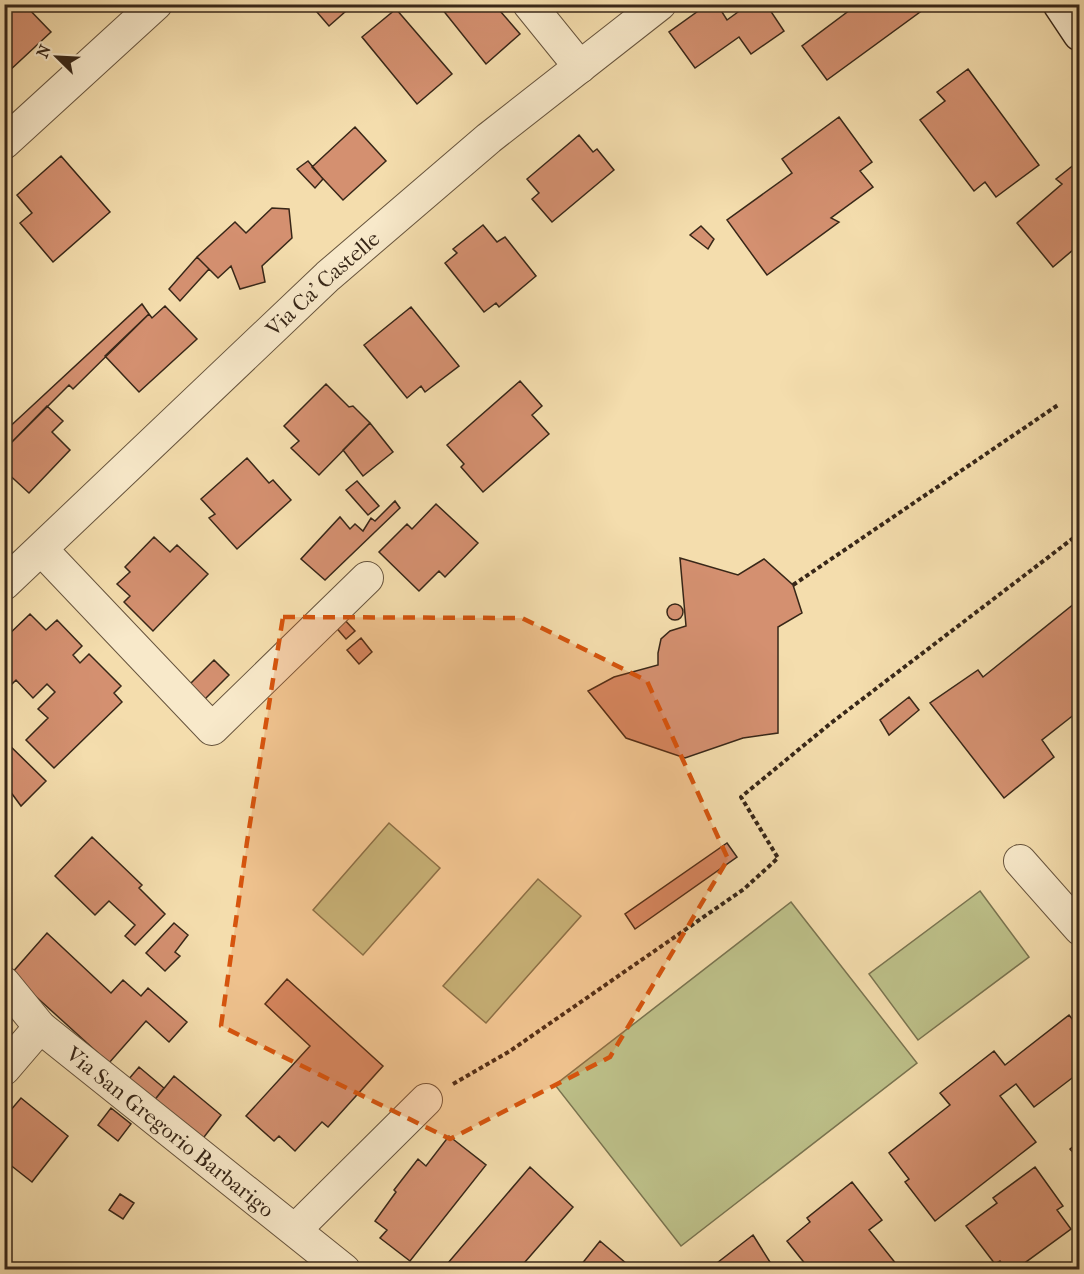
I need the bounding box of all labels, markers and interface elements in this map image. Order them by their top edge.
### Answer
north arrow [27,27,87,87]
text: N [33,41,55,61]
street label: Via Ca' Castelle [260,226,385,343]
street label: Via San Gregorio Barbarigo [60,1041,279,1223]

